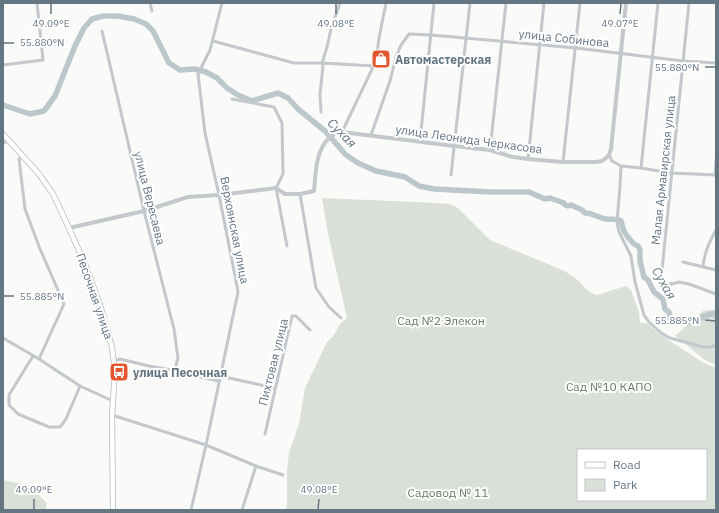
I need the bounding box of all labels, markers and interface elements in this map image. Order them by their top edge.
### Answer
text: 49.09°E [32,17,70,30]
text: 49.08°E [317,17,355,30]
text: 49.07°E [601,17,639,30]
street label: улица Собинова [518,26,611,50]
text: 55.880°N [20,36,64,49]
shop icon: Автомастерская [370,48,392,70]
place label: Автомастерская [395,52,491,67]
text: 55.880°N [655,61,699,74]
street label: Малая Армавирская улица [648,94,678,246]
water label: Сухая [324,115,360,151]
street label: улица Леонида Черкасова [395,121,544,157]
street label: улица Вересаева [131,150,169,247]
street label: Верхоянская улица [217,175,253,285]
street label: Песочная улица [73,251,117,342]
water label: Сухая [648,264,680,303]
text: 55.885°N [20,290,64,303]
park label: Сад №2 Элекон [397,313,485,328]
text: 55.885°N [655,314,699,327]
street label: Пихтовая улица [255,316,291,407]
bus stop icon: улица Песочная [108,361,130,383]
place label: улица Песочная [133,365,227,380]
park label: Сад №10 КАПО [566,379,652,394]
legend [577,449,707,501]
text: Road [613,457,641,472]
text: Park [613,477,638,492]
text: 49.09°E [15,483,53,496]
text: 49.08°E [300,483,338,496]
park label: Садовод № 11 [408,485,488,500]

